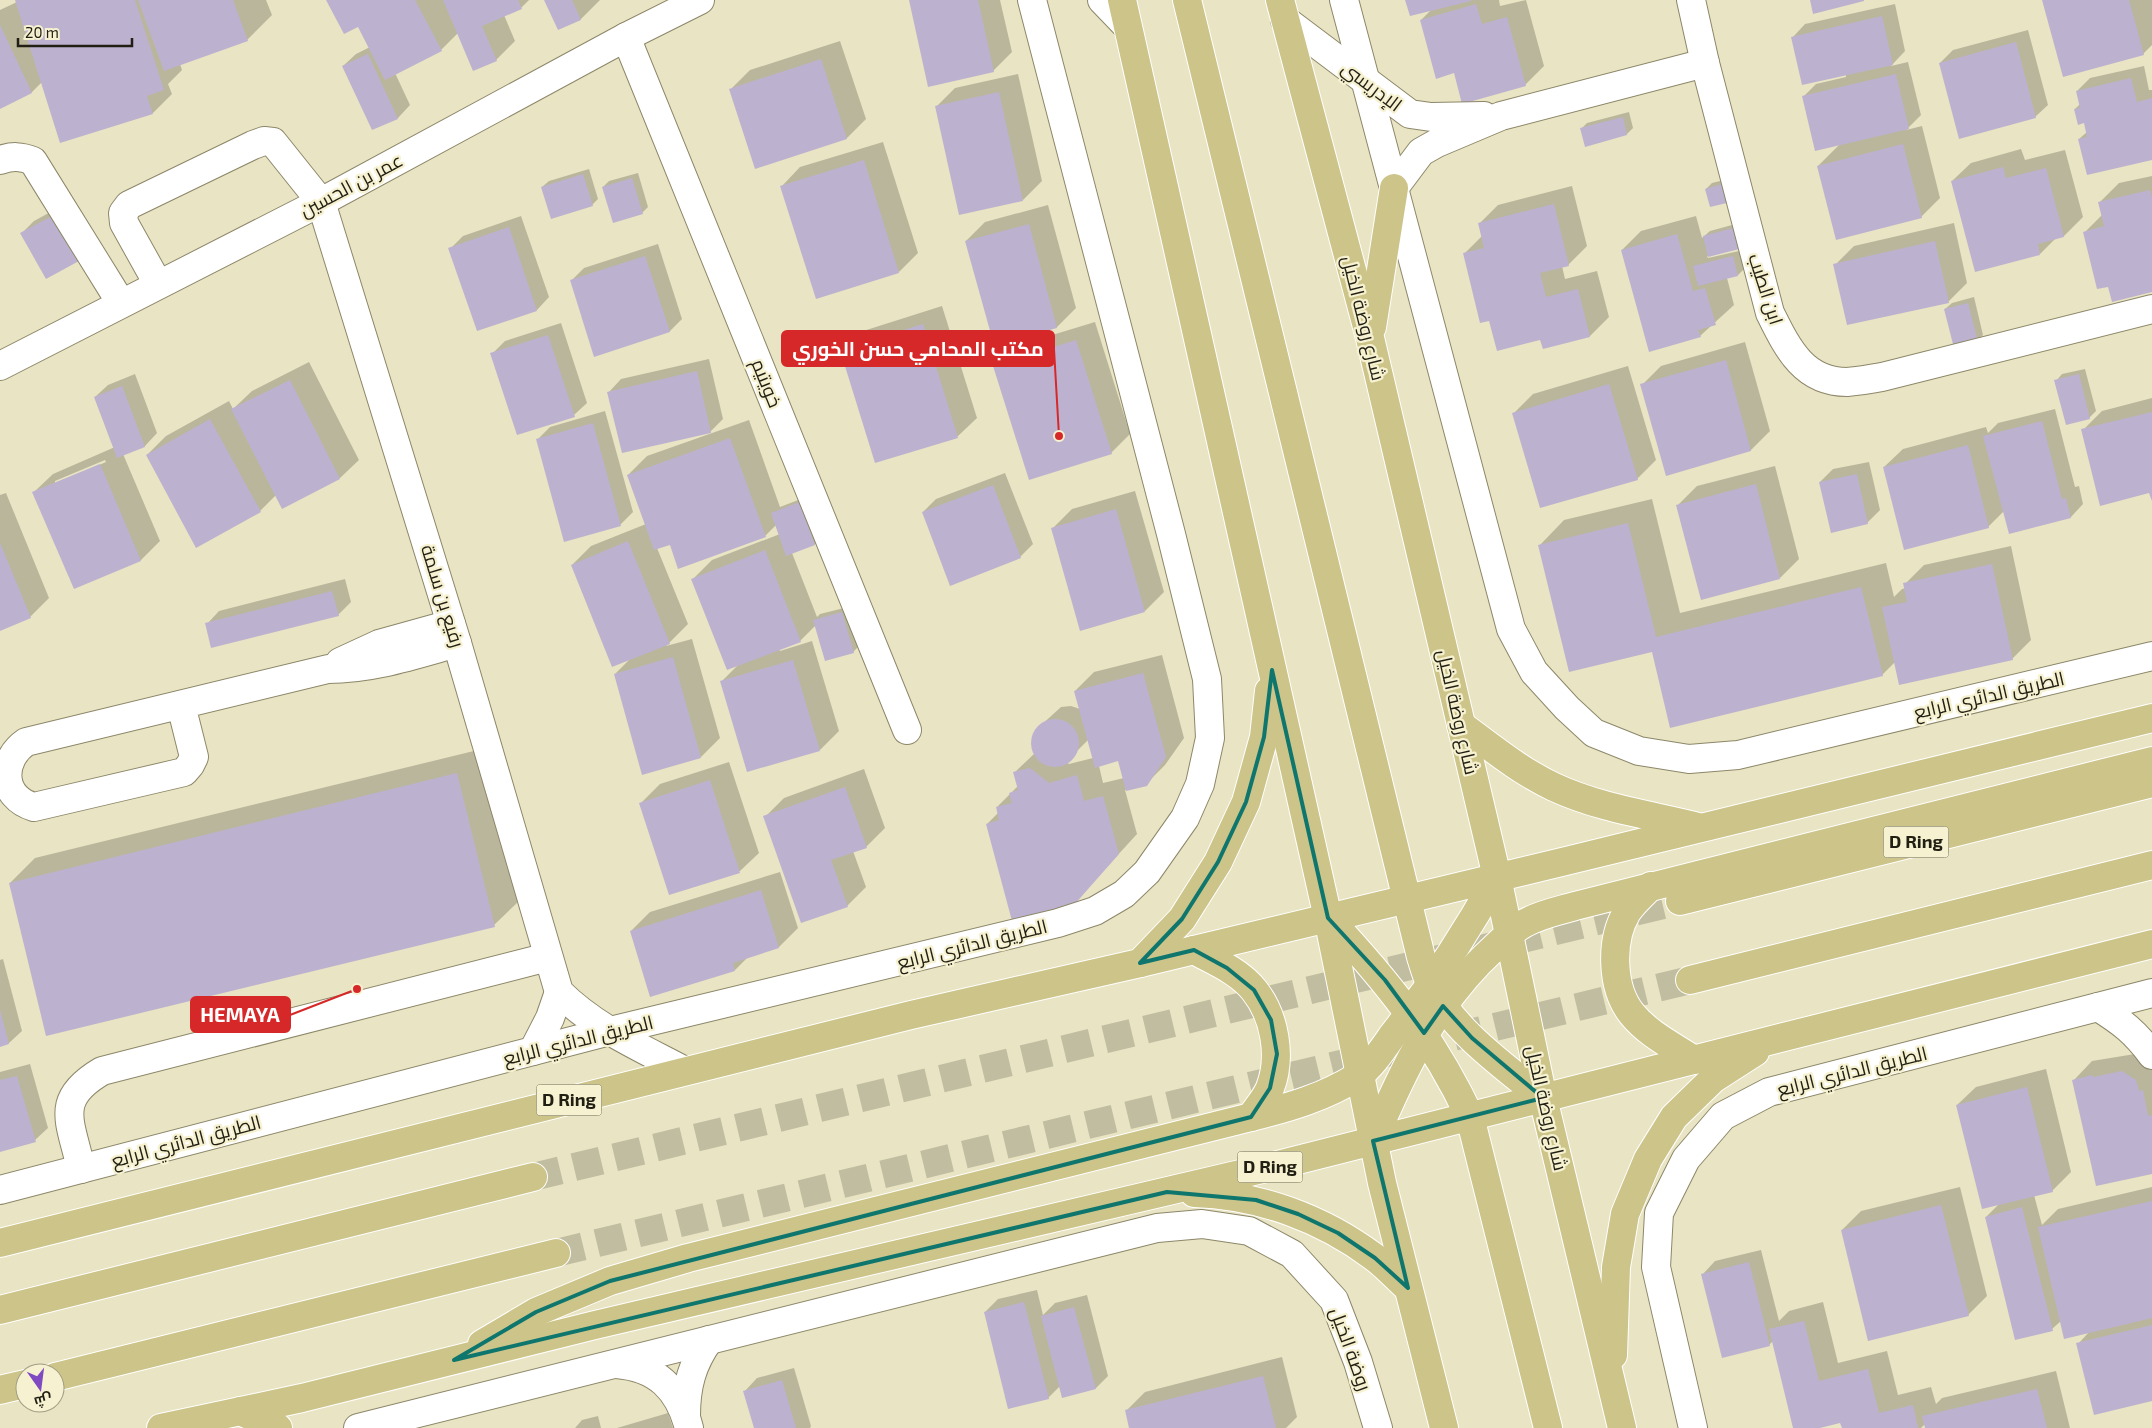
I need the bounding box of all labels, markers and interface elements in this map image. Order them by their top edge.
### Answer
scale bar [18,15,131,47]
text: 20 m [25,23,59,41]
street label: الإدريسي [1335,56,1407,119]
street label: عمر بن الحسين [295,148,407,222]
street label: ابن الطيب [1743,250,1789,328]
street label: شارع روضة الخيل [1335,253,1391,383]
callout: مكتب المحامي حسن الخوري [782,331,1054,366]
text: مكتب المحامي حسن الخوري [792,336,1044,365]
street label: خويتيم [745,355,788,412]
street label: رفيع بن سلمة [414,542,470,651]
street label: شارع روضة الخيل [1430,647,1484,777]
street label: الطريق الدائري الرابع [1911,666,2067,727]
road number: D Ring [1884,826,1948,858]
street label: الطريق الدائري الرابع [894,914,1050,977]
callout: HEMAYA [191,997,290,1032]
text: HEMAYA [200,1002,281,1026]
street label: الطريق الدائري الرابع [500,1010,656,1073]
street label: الطريق الدائري الرابع [1774,1041,1930,1104]
street label: شارع روضة الخيل [1519,1043,1573,1173]
road number: D Ring [536,1084,602,1116]
street label: الطريق الدائري الرابع [109,1109,264,1175]
road number: D Ring [1238,1152,1302,1182]
street label: روضة الخيل [1325,1304,1377,1394]
north arrow [15,1363,65,1413]
text: ش [32,1390,54,1412]

